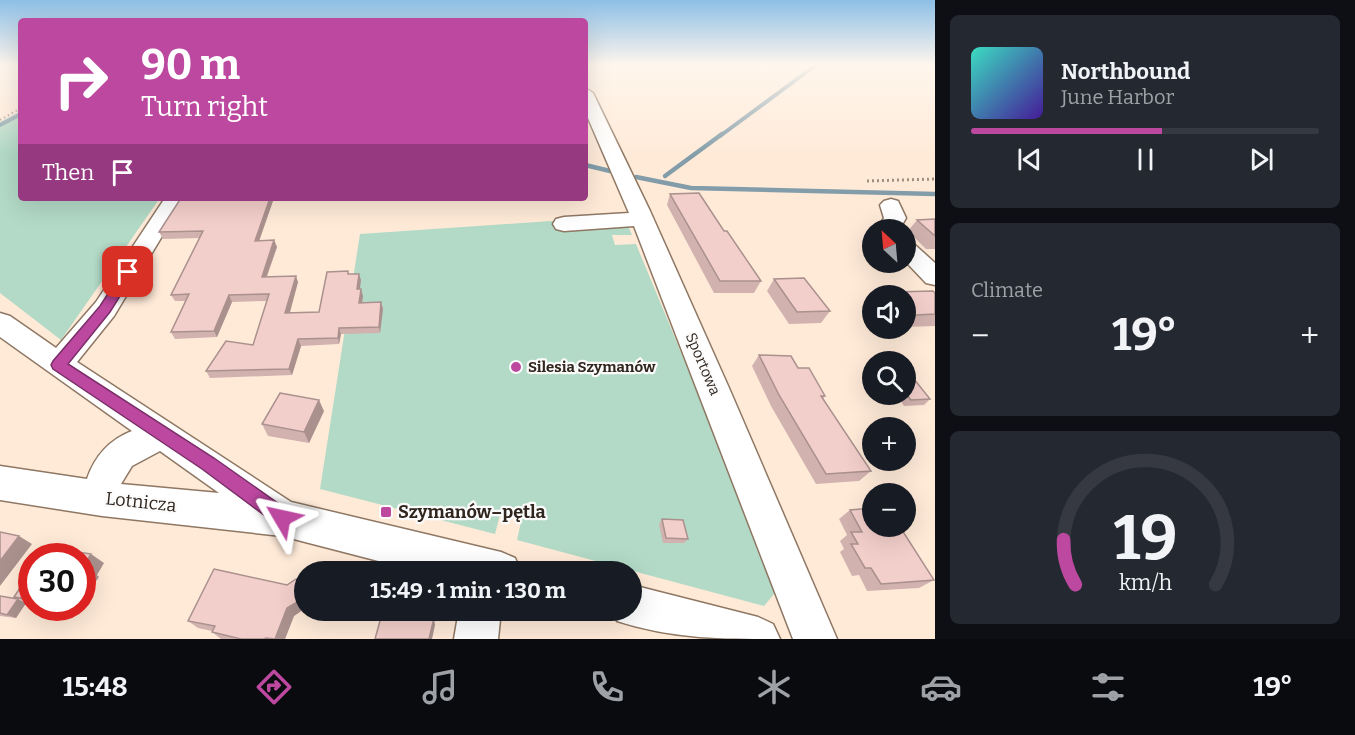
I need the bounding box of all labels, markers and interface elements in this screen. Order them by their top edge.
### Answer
text: 90 m [141,40,240,90]
icon: right [42,42,120,120]
text: Northbound [1061,58,1190,85]
text: June Harbor [1061,85,1174,109]
text: Turn right [141,91,268,123]
icon: previous [1013,143,1046,176]
icon: pause [1129,143,1162,176]
icon: next [1245,143,1278,176]
icon: arrive [106,156,139,189]
text: Then [42,159,94,186]
north arrow [862,219,916,273]
map controls [862,219,916,537]
pin [102,246,153,297]
icon: arrive [111,255,144,288]
text: Climate [971,278,1043,302]
button: sound [862,285,916,339]
text: 19° [1112,308,1177,362]
text: − [971,316,989,356]
text: + [1300,316,1319,356]
street label: Sportowa [682,330,724,398]
button: search [862,351,916,405]
place label: Silesia Szymanów [528,358,656,376]
marker: Silesia Szymanów [509,360,523,374]
button: + [862,417,916,471]
button: − [862,483,916,537]
position arrow [250,486,314,550]
street label: Lotnicza [105,487,178,517]
place label: Szymanów–pętla [398,501,546,523]
text: 19 [1113,501,1177,576]
marker: Szymanów–pętla [379,505,393,519]
speed limit sign: 30 [18,543,96,621]
text: km/h [1118,570,1172,596]
text: 15:49 · 1 min · 130 m [370,577,566,604]
icon: directions [253,666,295,708]
icon: music [419,666,461,708]
icon: phone [586,666,628,708]
icon: climate [753,666,795,708]
icon: car [920,666,962,708]
icon: filters [1087,666,1129,708]
text: 15:48 [62,671,128,703]
text: 19° [1253,671,1293,703]

